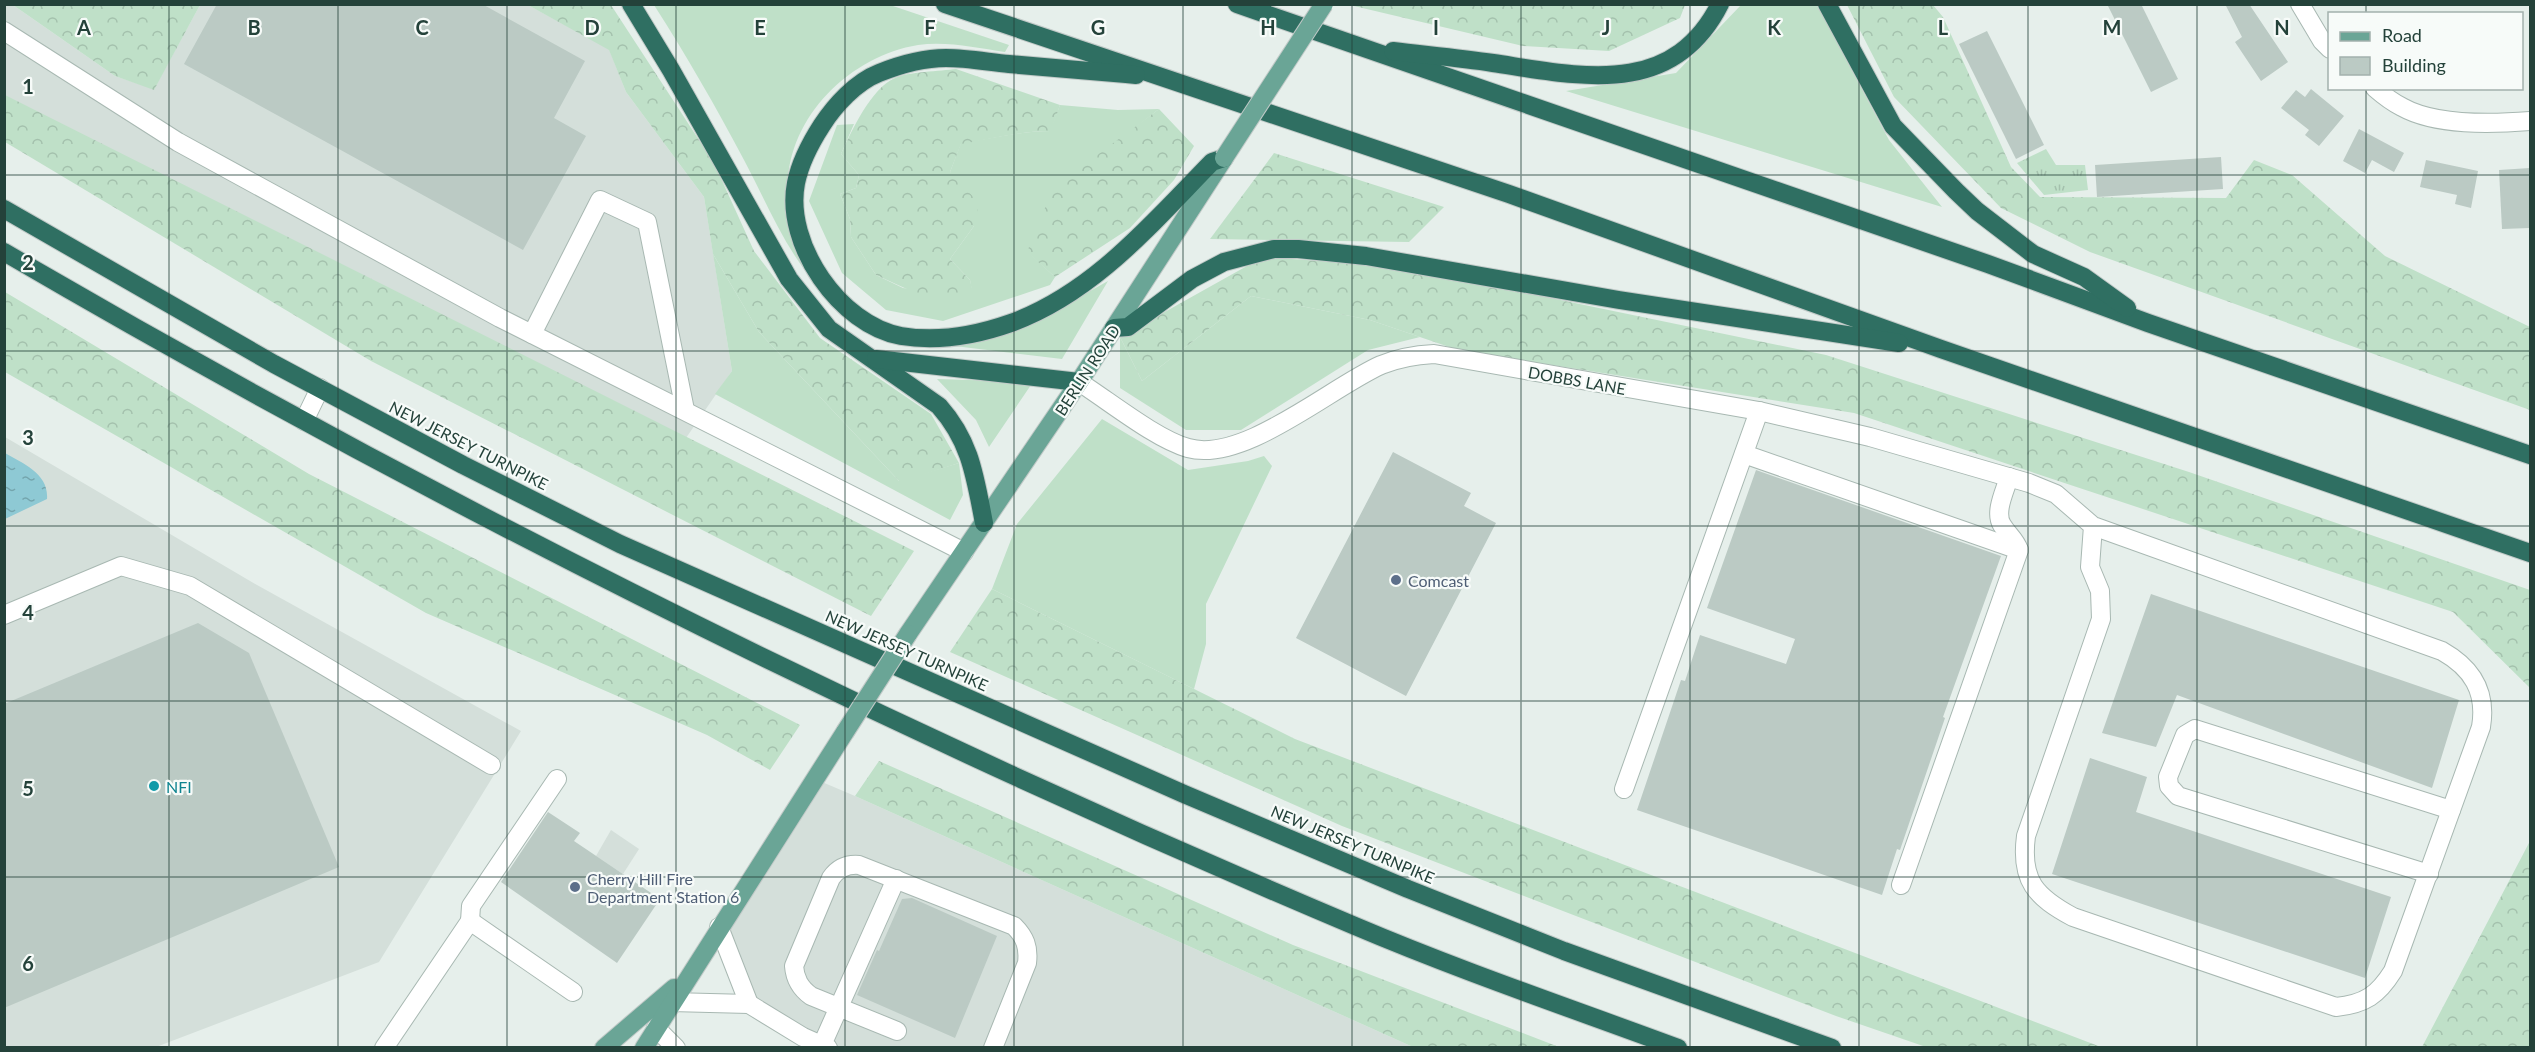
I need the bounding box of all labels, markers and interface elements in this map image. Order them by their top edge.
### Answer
legend [2328,12,2523,90]
text: A [76,15,91,39]
text: B [247,15,261,39]
text: C [415,15,429,39]
text: D [584,15,600,39]
text: E [754,15,766,39]
text: F [924,15,936,39]
text: G [1091,15,1105,39]
text: H [1260,15,1276,39]
text: I [1433,15,1439,39]
text: J [1602,15,1610,39]
text: K [1767,15,1781,39]
text: L [1938,15,1949,39]
text: M [2103,15,2121,39]
text: N [2274,15,2290,39]
text: Road [2382,24,2422,46]
text: Building [2382,54,2446,76]
text: 1 [22,74,34,98]
text: 2 [22,250,34,274]
street label: BERLIN ROAD [1051,321,1123,419]
street label: DOBBS LANE [1527,362,1627,398]
street label: NEW JERSEY TURNPIKE [386,397,552,493]
text: 3 [22,425,34,449]
place label: Comcast [1408,571,1469,590]
marker: Comcast [1389,573,1403,587]
text: 4 [22,600,34,624]
street label: NEW JERSEY TURNPIKE [823,606,991,694]
text: 5 [22,776,34,800]
place label: NFI [166,777,192,796]
marker: NFI [147,779,161,793]
street label: NEW JERSEY TURNPIKE [1268,801,1438,887]
place label: Cherry Hill Fire Department Station 6 [587,869,739,906]
marker: Cherry Hill Fire Department Station 6 [568,880,582,894]
text: 6 [22,951,34,975]

